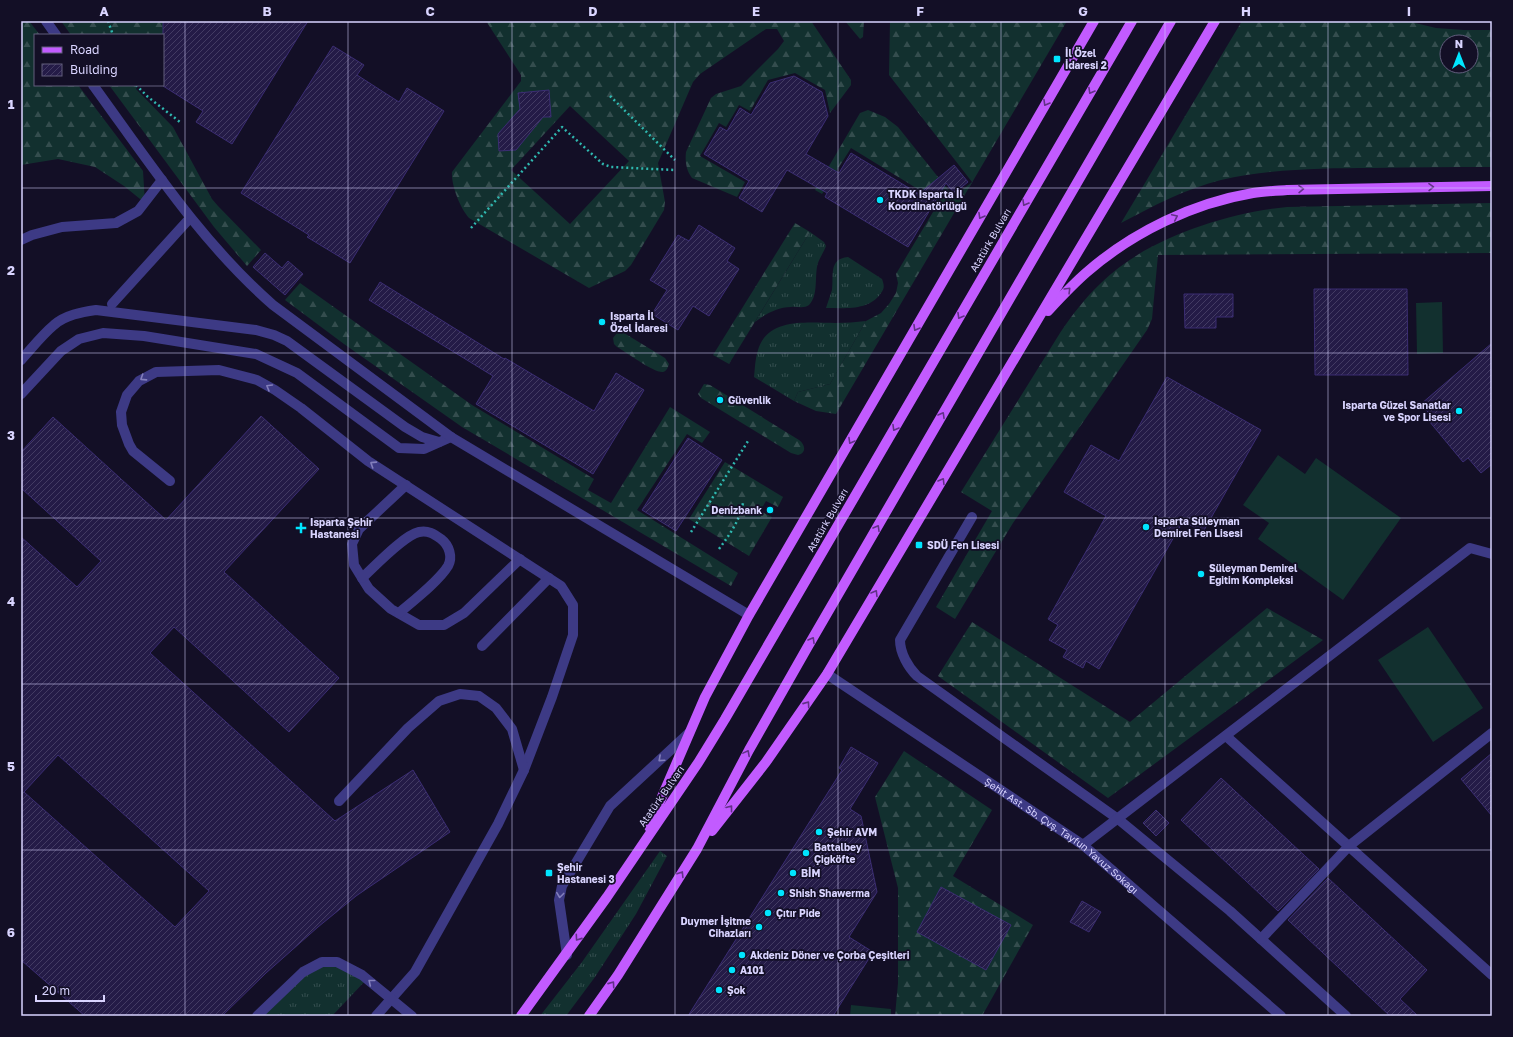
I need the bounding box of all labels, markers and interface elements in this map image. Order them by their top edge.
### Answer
text: A [99,3,109,19]
text: B [262,3,272,19]
text: C [425,3,435,19]
text: D [588,3,598,19]
text: E [752,3,760,19]
text: F [916,3,924,19]
text: G [1078,3,1088,19]
text: H [1241,3,1251,19]
text: I [1407,3,1411,19]
legend [34,34,164,86]
north arrow [1439,34,1479,74]
text: N [1455,37,1463,50]
text: Road [70,42,99,57]
place label: İl Özel İdaresi 2 [1065,47,1107,71]
marker: İl Özel İdaresi 2 [1052,54,1062,64]
text: Building [70,62,118,77]
one-way arrow [1088,87,1095,94]
text: 1 [8,96,15,112]
one-way arrow [1044,99,1051,106]
one-way arrow [1428,183,1434,191]
one-way arrow [1298,185,1304,194]
place label: TKDK Isparta İl Koordinatörlüğü [888,188,967,212]
marker: TKDK Isparta İl Koordinatörlüğü [875,195,885,205]
one-way arrow [1023,199,1030,206]
street label: Atatürk Bulvarı [967,206,1013,274]
one-way arrow [979,212,986,219]
one-way arrow [1171,214,1178,222]
text: 2 [7,262,15,278]
one-way arrow [1063,287,1071,294]
place label: Isparta İl Özel İdaresi [610,310,668,334]
one-way arrow [958,312,965,319]
marker: Isparta İl Özel İdaresi [597,317,607,327]
one-way arrow [913,324,920,331]
one-way arrow [141,373,148,380]
one-way arrow [266,384,273,391]
place label: Güvenlik [728,394,771,406]
marker: Güvenlik [715,395,725,405]
place label: Isparta Güzel Sanatlar ve Spor Lisesi [1342,399,1451,423]
marker: Isparta Güzel Sanatlar ve Spor Lisesi [1454,406,1464,416]
one-way arrow [938,412,945,419]
one-way arrow [892,424,899,431]
text: 3 [7,427,15,443]
one-way arrow [848,437,855,444]
one-way arrow [370,461,377,469]
one-way arrow [937,478,944,485]
street label: Atatürk Bulvarı [804,486,850,554]
place label: Denizbank [711,504,762,516]
marker: Denizbank [765,505,775,515]
place label: Isparta Süleyman Demirel Fen Lisesi [1154,515,1243,539]
place label: Isparta Şehir Hastanesi [310,516,373,540]
marker: Isparta Şehir Hastanesi [295,522,307,534]
marker: Isparta Süleyman Demirel Fen Lisesi [1141,522,1151,532]
one-way arrow [872,525,879,532]
place label: SDÜ Fen Lisesi [927,539,999,551]
marker: SDÜ Fen Lisesi [914,540,924,550]
place label: Süleyman Demirel Eğitim Kompleksi [1209,562,1298,586]
marker: Süleyman Demirel Eğitim Kompleksi [1196,569,1206,579]
one-way arrow [871,590,878,597]
text: 4 [7,593,15,609]
one-way arrow [807,637,814,644]
one-way arrow [802,701,809,708]
one-way arrow [743,750,750,757]
one-way arrow [658,754,665,761]
text: 5 [7,758,15,774]
street label: Atatürk Bulvarı [636,763,686,829]
street label: Şehit Ast. Sb. Çvş. Tayfun Yavuz Sokağı [982,775,1141,896]
one-way arrow [725,805,732,812]
place label: Şehir AVM [827,826,877,838]
marker: Şehir AVM [814,827,824,837]
place label: Battalbey Çiğköfte [814,841,862,865]
marker: Battalbey Çiğköfte [801,848,811,858]
place label: Şehir Hastanesi 3 [557,861,615,885]
place label: BİM [801,867,820,879]
marker: Şehir Hastanesi 3 [544,868,554,878]
marker: BİM [788,868,798,878]
one-way arrow [677,871,684,878]
place label: Shish Shawerma [789,887,870,899]
marker: Shish Shawerma [776,888,786,898]
one-way arrow [556,892,565,898]
place label: Çıtır Pide [776,907,821,919]
marker: Çıtır Pide [763,908,773,918]
place label: Duymer İşitme Cihazları [680,915,751,939]
marker: Duymer İşitme Cihazları [754,922,764,932]
text: 6 [7,924,15,940]
one-way arrow [575,934,583,941]
place label: Akdeniz Döner ve Çorba Çeşitleri [750,949,910,961]
marker: Akdeniz Döner ve Çorba Çeşitleri [737,950,747,960]
place label: A101 [740,964,764,976]
marker: A101 [727,965,737,975]
scale bar [36,977,104,1003]
one-way arrow [369,980,376,987]
one-way arrow [607,981,615,988]
text: 20 m [42,983,70,998]
place label: Şok [727,984,746,996]
marker: Şok [714,985,724,995]

